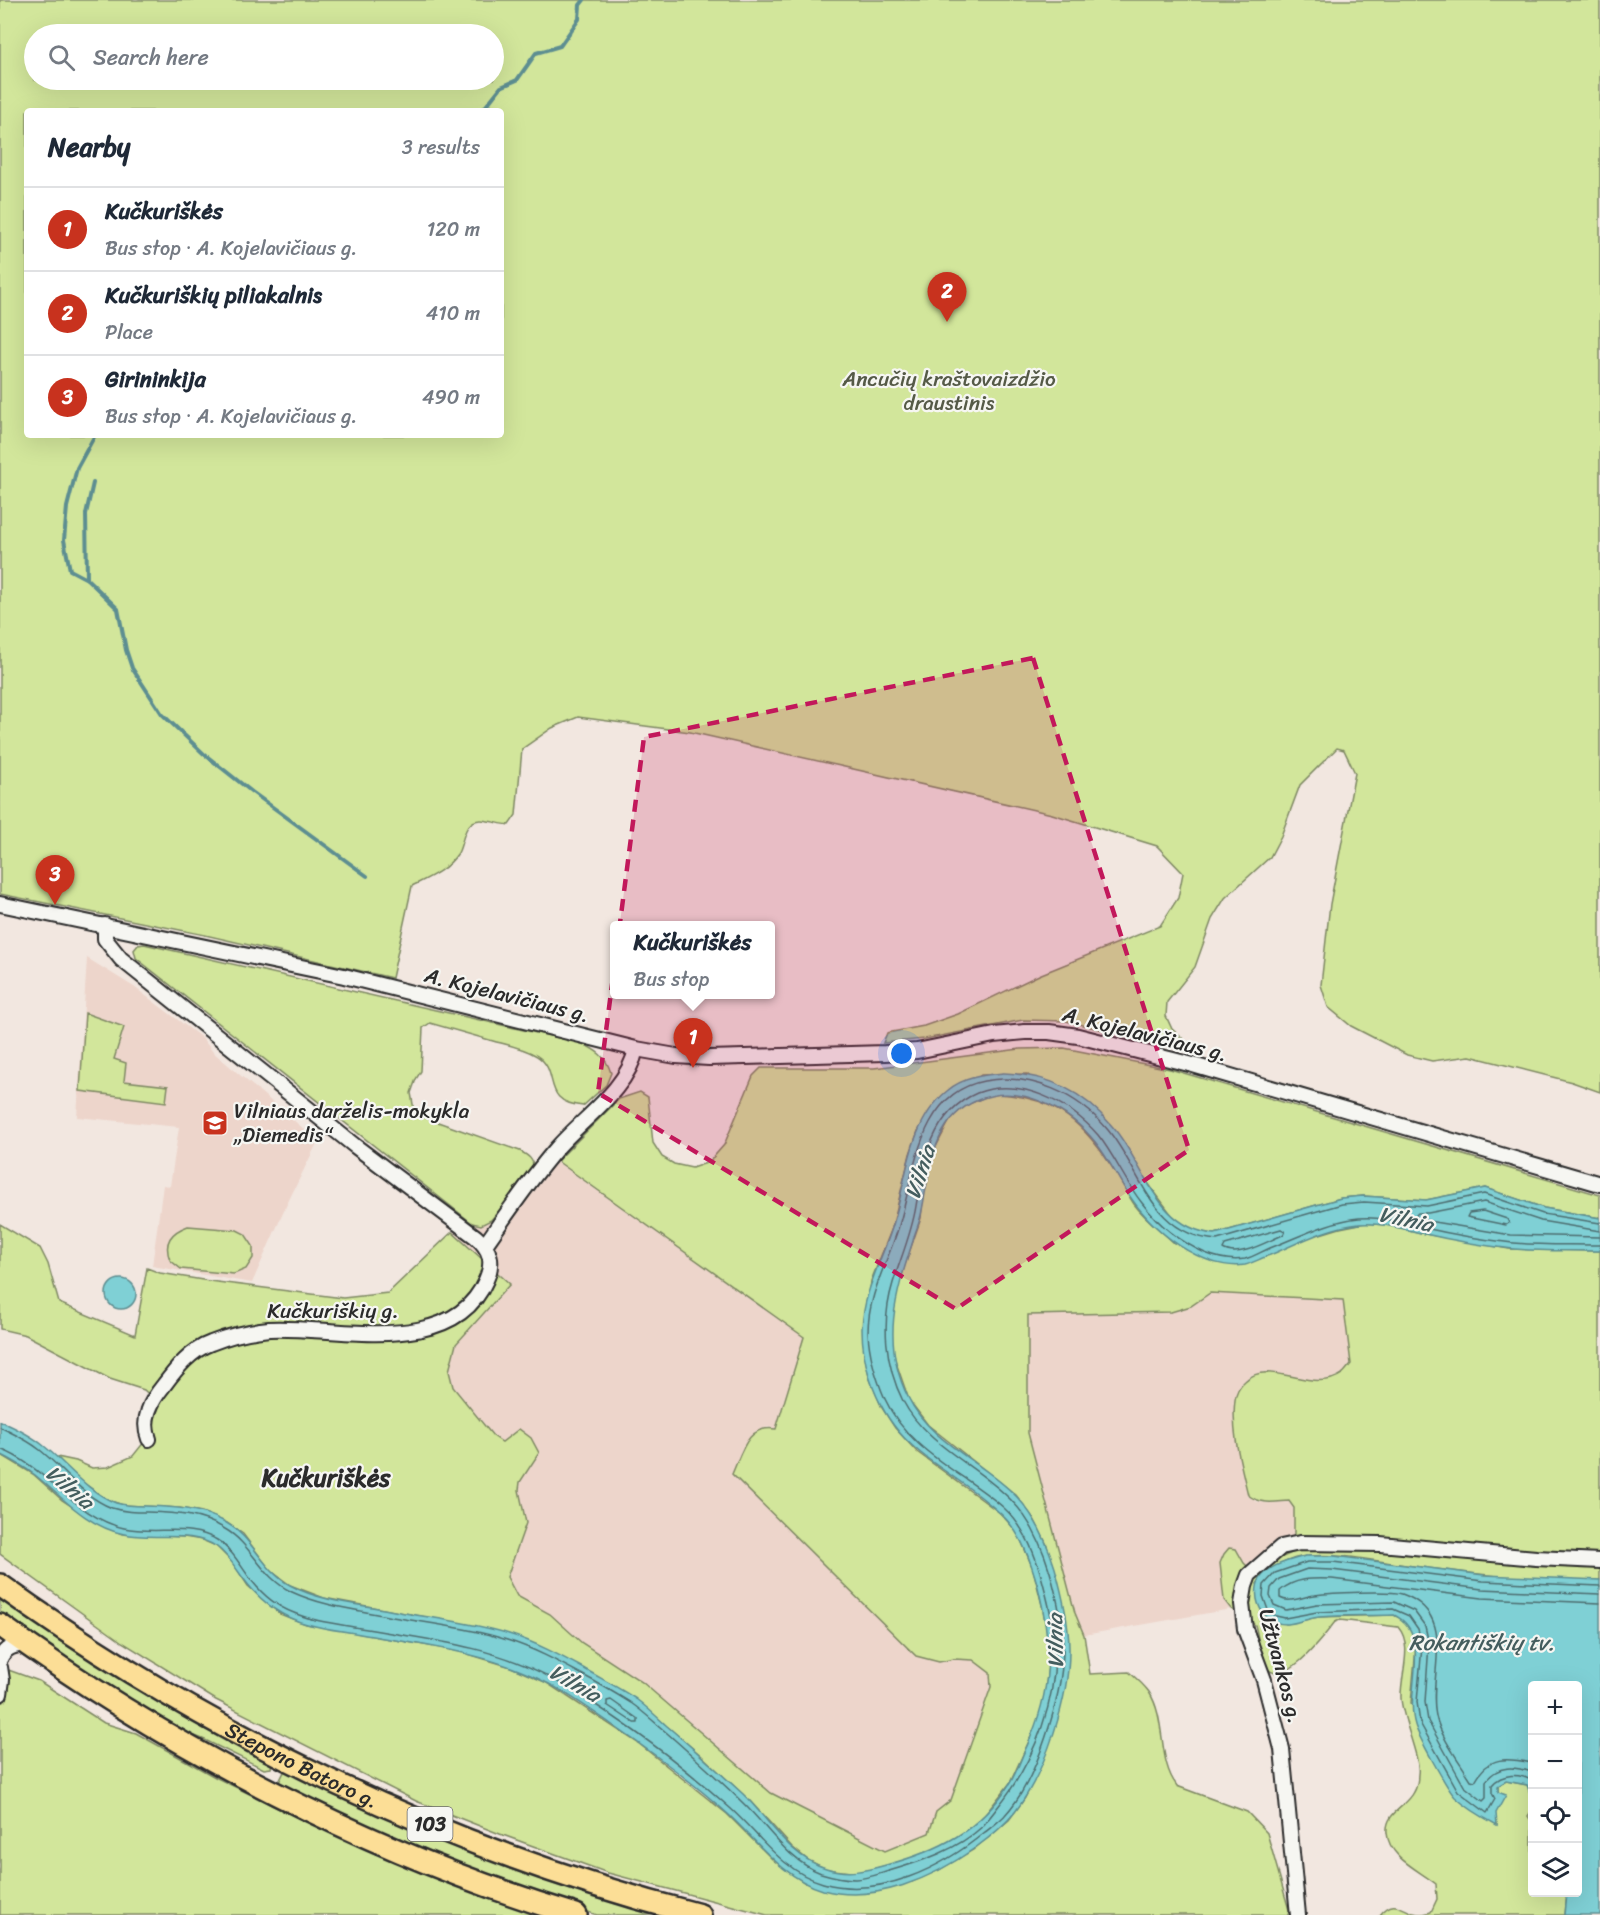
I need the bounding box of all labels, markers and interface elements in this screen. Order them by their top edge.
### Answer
search box [24,24,504,90]
text: Search here [93,38,209,77]
icon: search [45,41,78,74]
text: Nearby [48,124,130,170]
text: 3 results [402,130,480,165]
text: Kučkuriškės [105,192,223,231]
text: 1 [63,212,72,247]
text: 120 m [427,212,480,247]
text: Bus stop · A. Kojelavičiaus g. [105,231,357,266]
pin: 2 [928,272,966,322]
text: Kučkuriškių piliakalnis [105,276,322,315]
text: 2 [62,296,73,331]
text: 410 m [426,296,480,331]
text: Place [105,315,153,350]
text: Girininkija [105,360,206,399]
park label: Ancučių kraštovaizdžio draustinis [841,360,1056,422]
text: 3 [62,380,73,415]
text: 490 m [422,380,480,415]
text: Bus stop · A. Kojelavičiaus g. [105,399,357,434]
pin: 3 [36,856,74,905]
popup [610,921,775,999]
text: Kučkuriškės [634,923,751,962]
street label: A. Kojelavičiaus g. [420,956,594,1034]
text: Bus stop [634,962,709,997]
street label: A. Kojelavičiaus g. [1058,995,1232,1073]
pin: 1 [674,1018,712,1068]
your location [887,1039,916,1068]
place label: Vilniaus darželis-mokykla „Diemedis“ [233,1092,470,1154]
school or university icon: Vilniaus darželis-mokykla „Diemedis“ [200,1108,230,1138]
water label: Vilnia [893,1138,948,1204]
water label: Vilnia [1375,1194,1439,1244]
street label: Kučkuriškių g. [267,1292,399,1330]
water label: Vilnia [37,1455,105,1521]
district label: Kučkuriškės [261,1457,391,1499]
street label: Užtvankos g. [1247,1604,1315,1728]
water label: Vilnia [1035,1612,1075,1669]
water label: Rokantiškių tv. [1409,1623,1555,1662]
water label: Vilnia [542,1653,610,1714]
map controls [1528,1681,1582,1897]
button: + [1528,1681,1582,1735]
street label: Stepono Batoro g. [218,1711,385,1819]
button: − [1528,1735,1582,1789]
button: locate [1528,1789,1582,1843]
road number: 103 [408,1807,452,1841]
button: layers [1528,1843,1582,1897]

